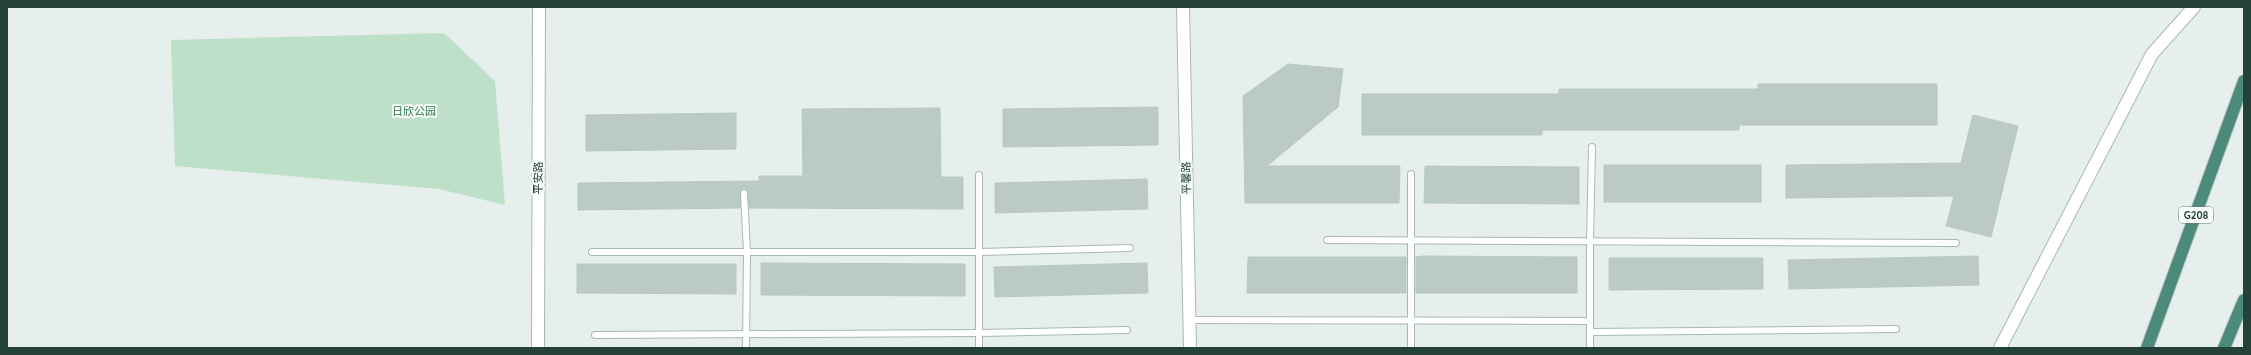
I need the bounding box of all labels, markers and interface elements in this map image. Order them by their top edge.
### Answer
park label: 日欣公园 [392,104,436,118]
street label: 平馨路 [1179,161,1193,195]
street label: 平安路 [531,162,545,195]
road number: G208 [2179,207,2213,223]

